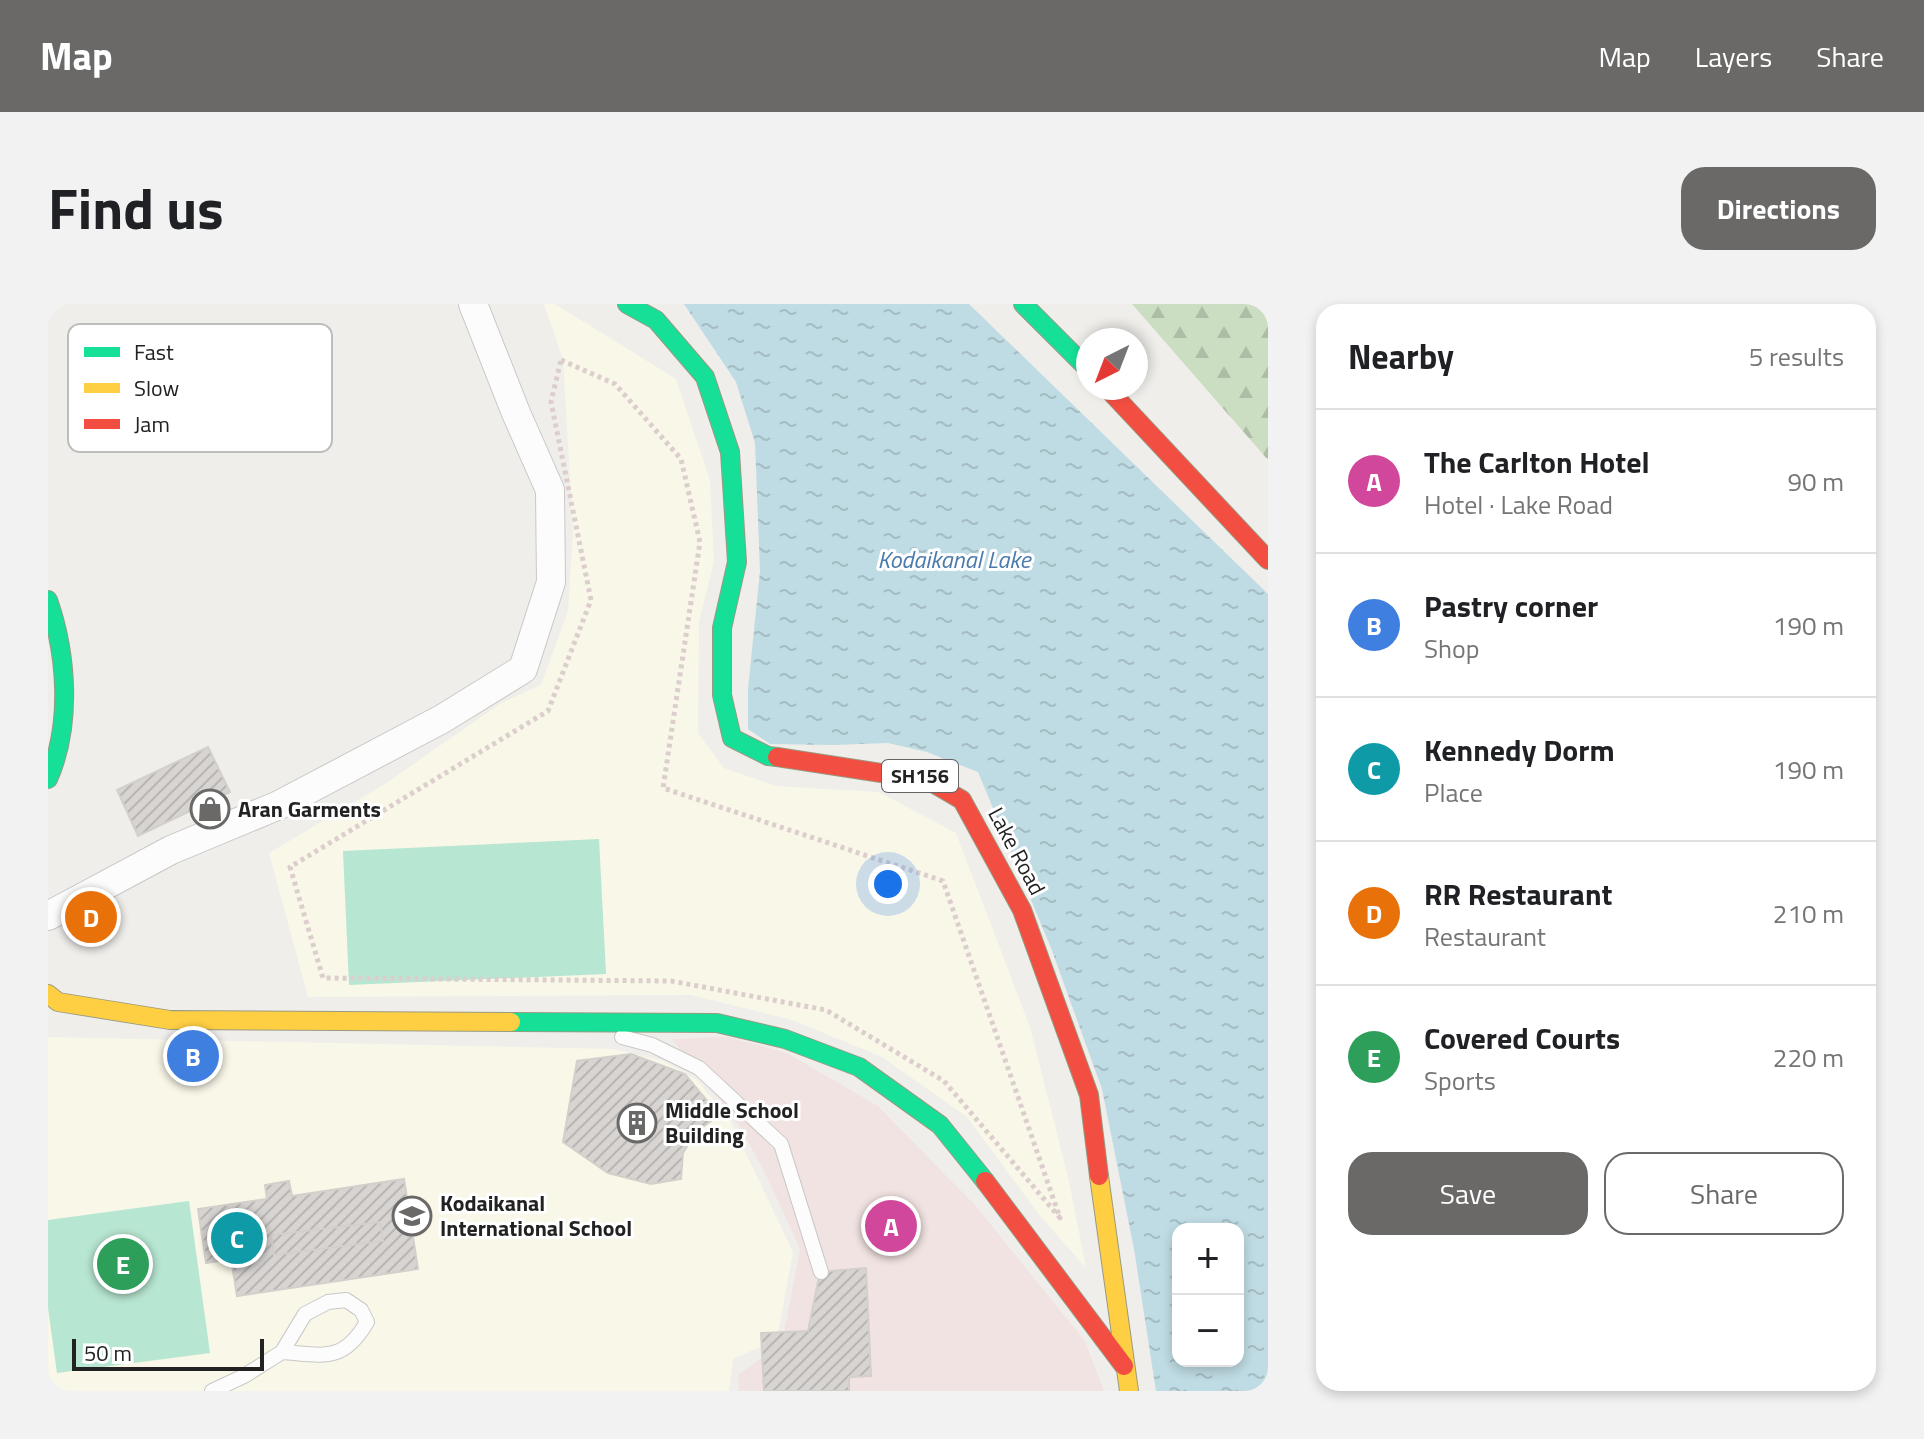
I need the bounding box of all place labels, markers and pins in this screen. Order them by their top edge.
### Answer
shop icon: Aran Garments [189,788,231,830]
place label: Aran Garments [238,792,381,826]
pin: D [65,887,117,947]
pin: B [167,1026,219,1086]
place label: Middle School Building [665,1093,799,1152]
building icon: Middle School Building [616,1102,658,1144]
place label: Kodaikanal International School [440,1186,632,1245]
school or university icon: Kodaikanal International School [391,1195,433,1237]
pin: A [865,1196,917,1256]
pin: C [211,1208,263,1268]
pin: E [97,1234,149,1294]

